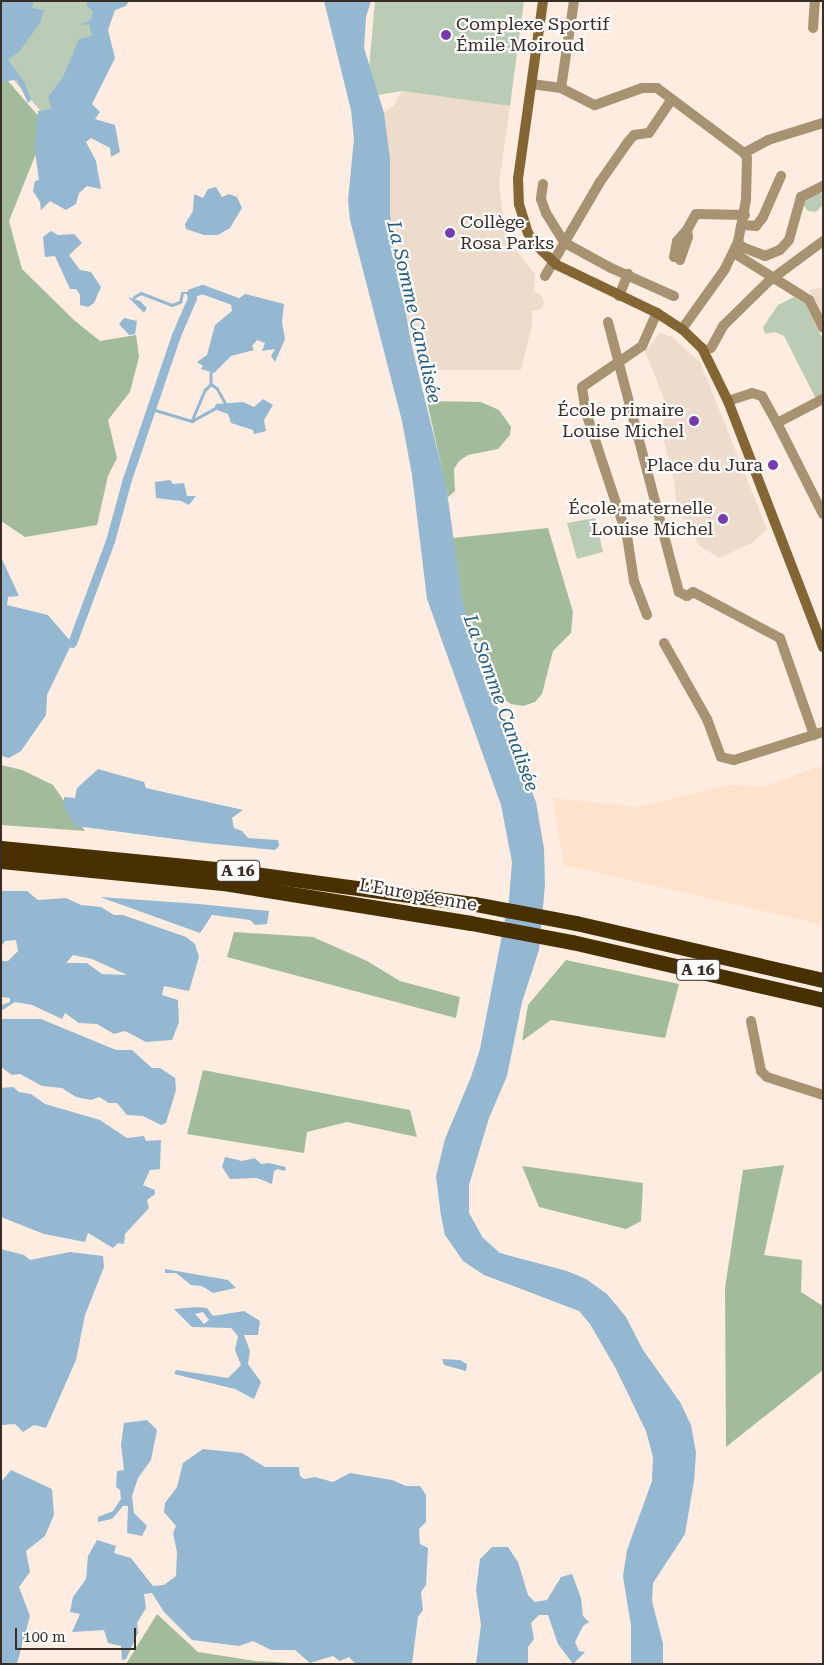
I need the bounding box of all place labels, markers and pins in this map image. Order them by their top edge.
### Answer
place label: Complexe Sportif Émile Moiroud [456,14,609,56]
marker: Complexe Sportif Émile Moiroud [440,29,452,41]
place label: Collège Rosa Parks [460,212,554,254]
marker: Collège Rosa Parks [444,227,456,239]
place label: École primaire Louise Michel [557,400,684,442]
marker: École primaire Louise Michel [688,415,700,427]
place label: Place du Jura [646,454,763,476]
marker: Place du Jura [767,459,779,471]
place label: École maternelle Louise Michel [568,498,713,540]
marker: École maternelle Louise Michel [717,513,729,525]

